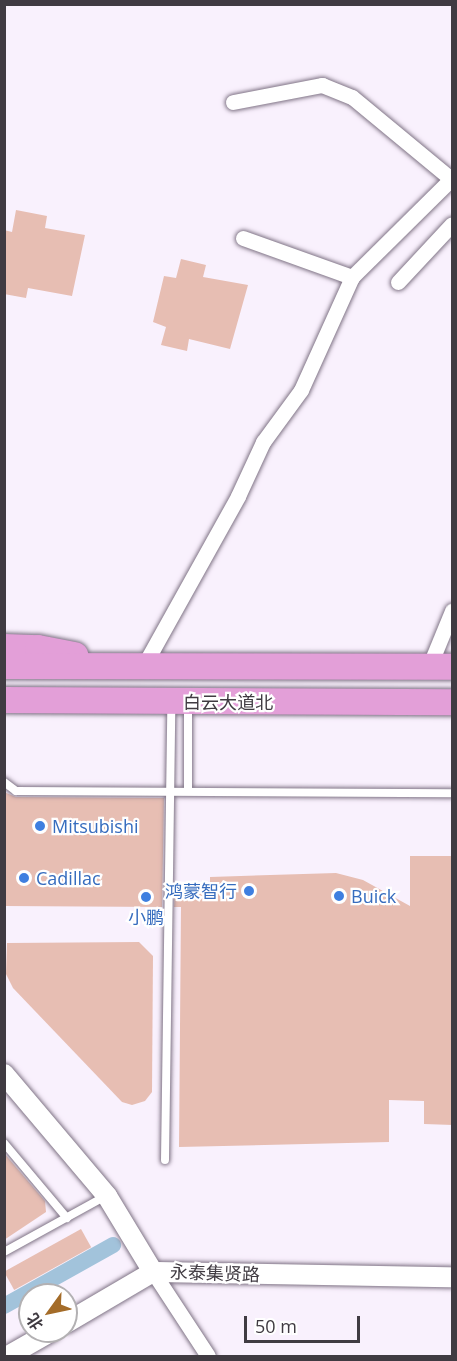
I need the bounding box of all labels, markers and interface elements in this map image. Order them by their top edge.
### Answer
street label: 白云大道北 [183,691,273,713]
place label: Mitsubishi [52,815,138,837]
marker: Mitsubishi [33,819,47,833]
place label: Cadillac [36,867,101,889]
marker: Cadillac [17,871,31,885]
place label: 鸿蒙智行 [165,880,237,902]
marker: 鸿蒙智行 [242,884,256,898]
place label: Buick [351,885,396,907]
marker: Buick [332,889,346,903]
marker: 小鹏 [139,890,153,904]
place label: 小鹏 [128,906,164,928]
street label: 永泰集贤路 [170,1261,260,1285]
north arrow [18,1283,78,1343]
scale bar [247,1304,362,1342]
text: 北 [21,1309,48,1334]
text: 50 m [255,1314,297,1338]

